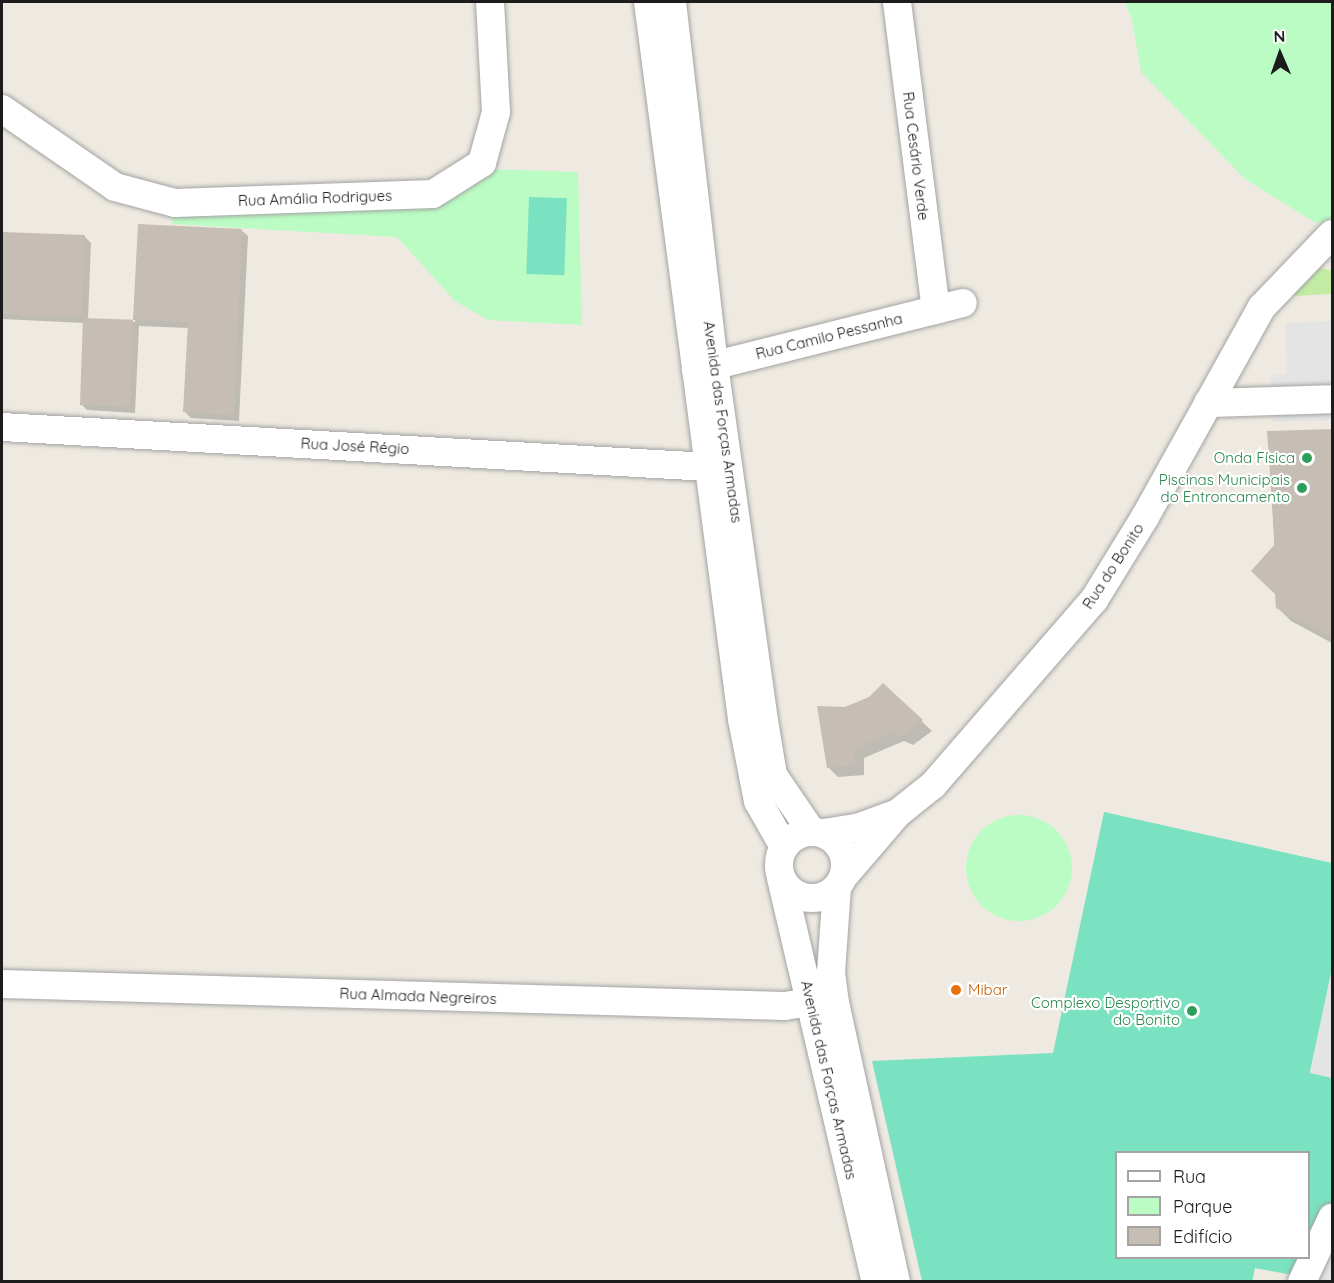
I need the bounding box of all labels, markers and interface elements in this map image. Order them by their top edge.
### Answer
north arrow [1250,24,1310,84]
text: N [1273,26,1286,46]
street label: Rua Cesário Verde [899,91,933,221]
street label: Rua Amália Rodrigues [238,186,392,210]
street label: Rua Camilo Pessanha [754,309,904,363]
street label: Avenida das Forças Armadas [700,320,746,524]
street label: Rua José Régio [300,434,410,458]
place label: Onda Física [1214,449,1295,467]
marker: Onda Física [1300,451,1314,465]
place label: Piscinas Municipais do Entroncamento [1159,470,1290,505]
marker: Piscinas Municipais do Entroncamento [1295,481,1309,495]
street label: Rua do Bonito [1079,520,1147,612]
street label: Avenida das Forças Armadas [797,979,861,1181]
place label: Mibar [968,981,1008,999]
marker: Mibar [949,983,963,997]
street label: Rua Almada Negreiros [339,984,497,1008]
place label: Complexo Desportivo do Bonito [1031,993,1180,1028]
marker: Complexo Desportivo do Bonito [1185,1004,1199,1018]
legend [1115,1151,1310,1259]
text: Rua [1173,1165,1206,1188]
text: Parque [1173,1195,1232,1218]
text: Edifício [1173,1225,1232,1248]

